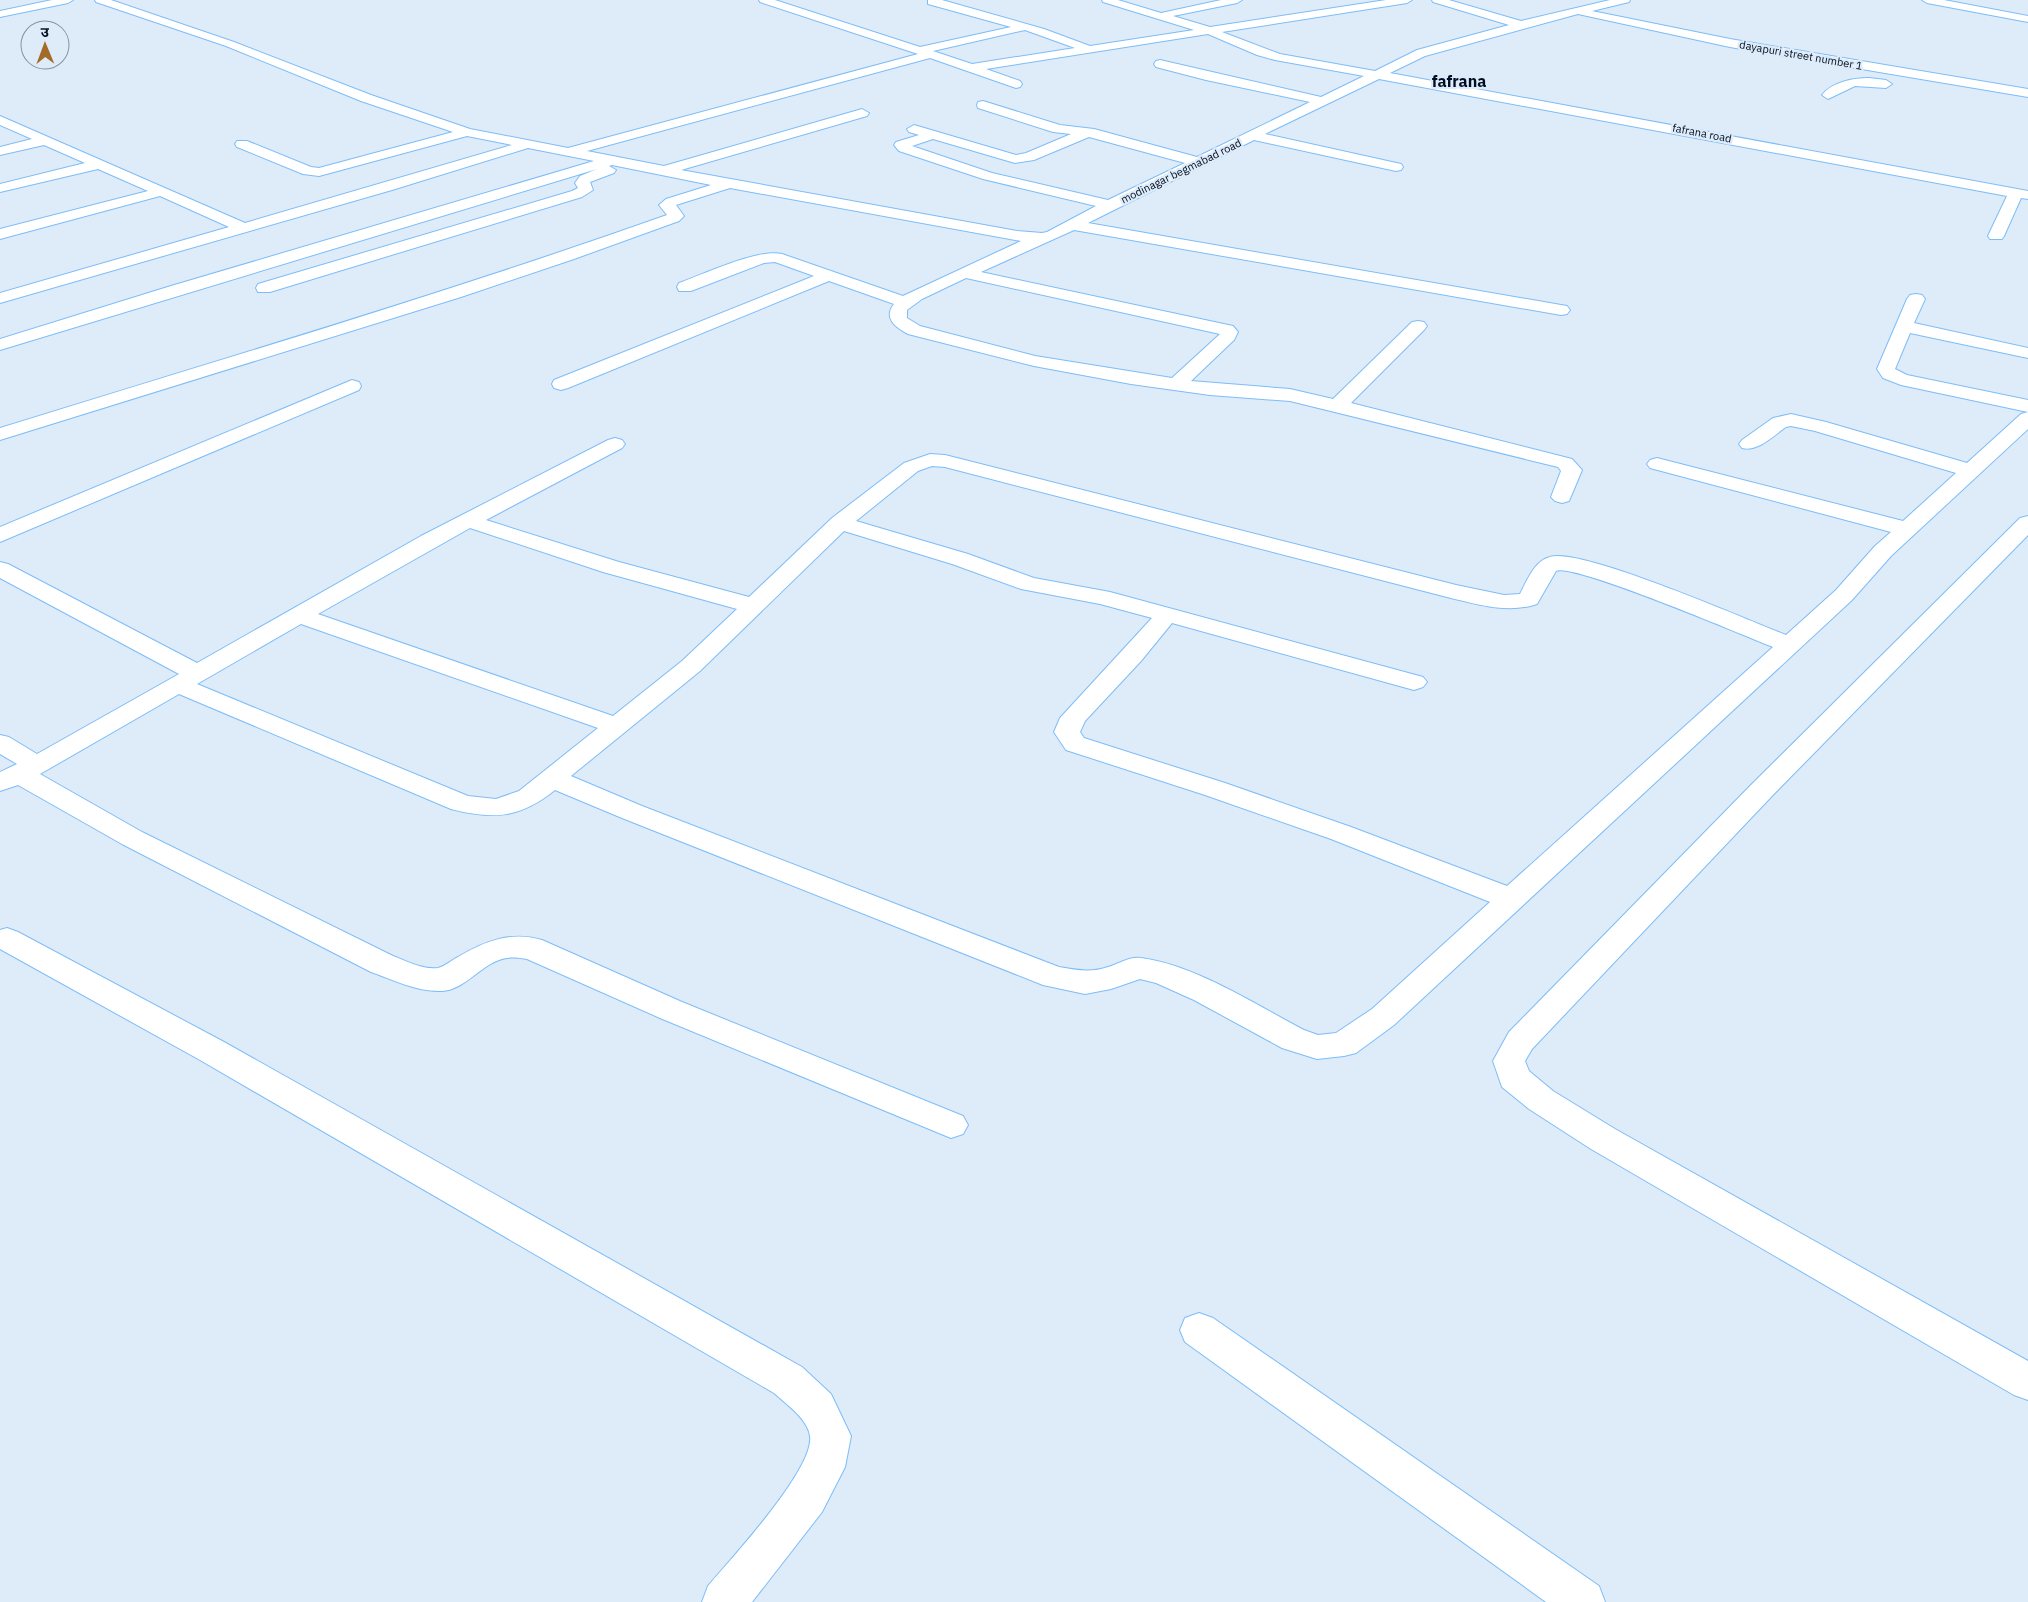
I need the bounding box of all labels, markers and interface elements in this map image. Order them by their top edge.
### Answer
north arrow [20,20,70,70]
text: उ [41,23,50,41]
street label: dayapuri street number 1 [1738,37,1864,73]
district label: fafrana [1432,71,1486,91]
street label: fafrana road [1671,120,1733,146]
street label: modinagar begmabad road [1118,136,1244,206]

